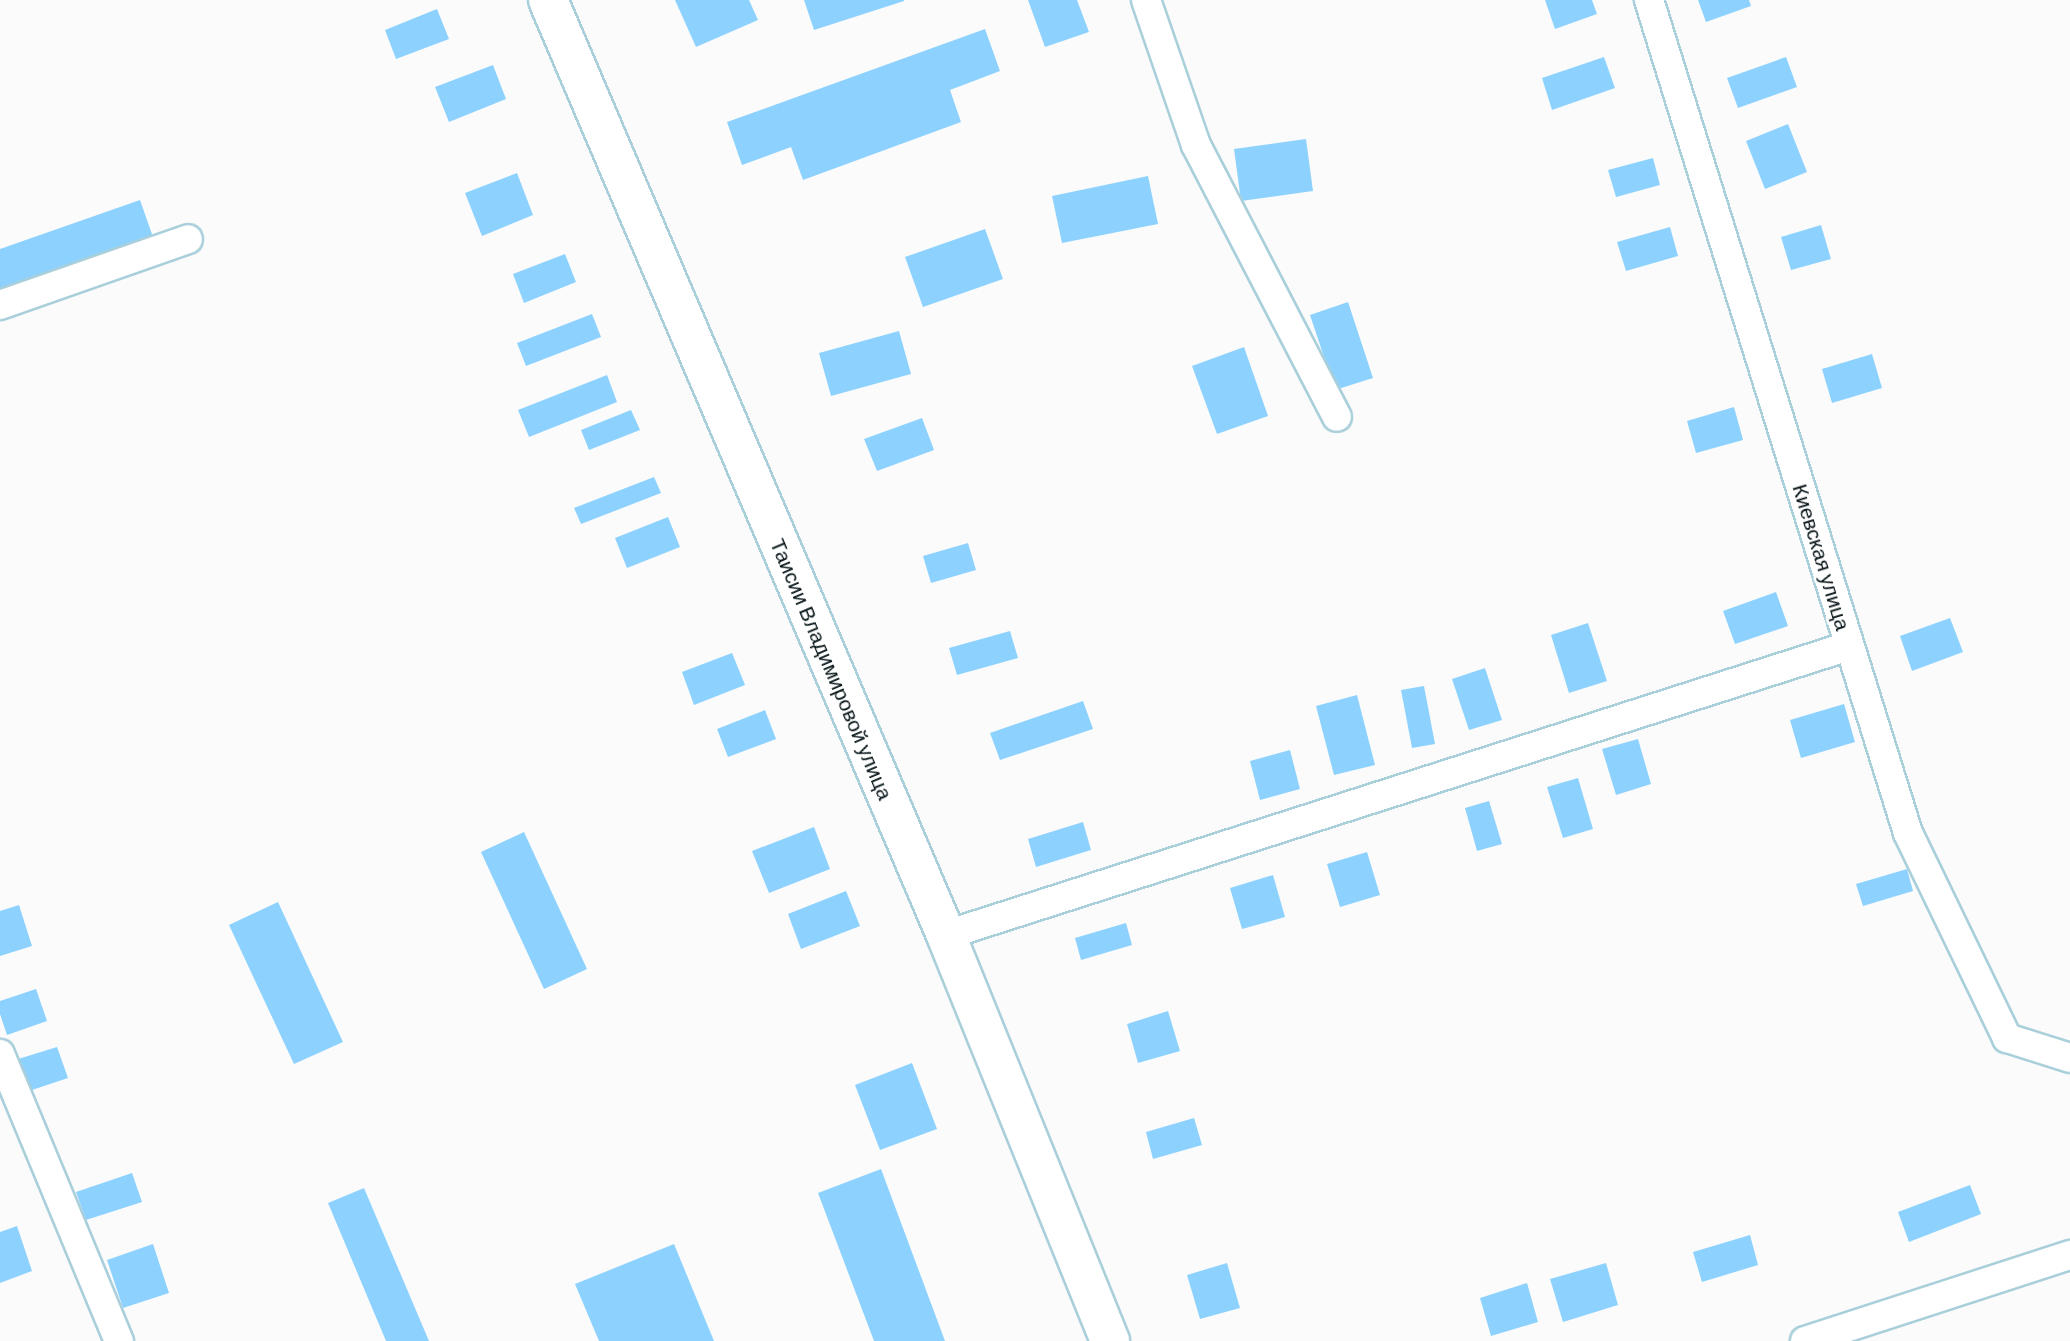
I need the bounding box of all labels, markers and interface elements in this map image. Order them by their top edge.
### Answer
street label: Киевская улица [1788,481,1856,633]
street label: Таисии Владимировой улица [765,535,899,803]

